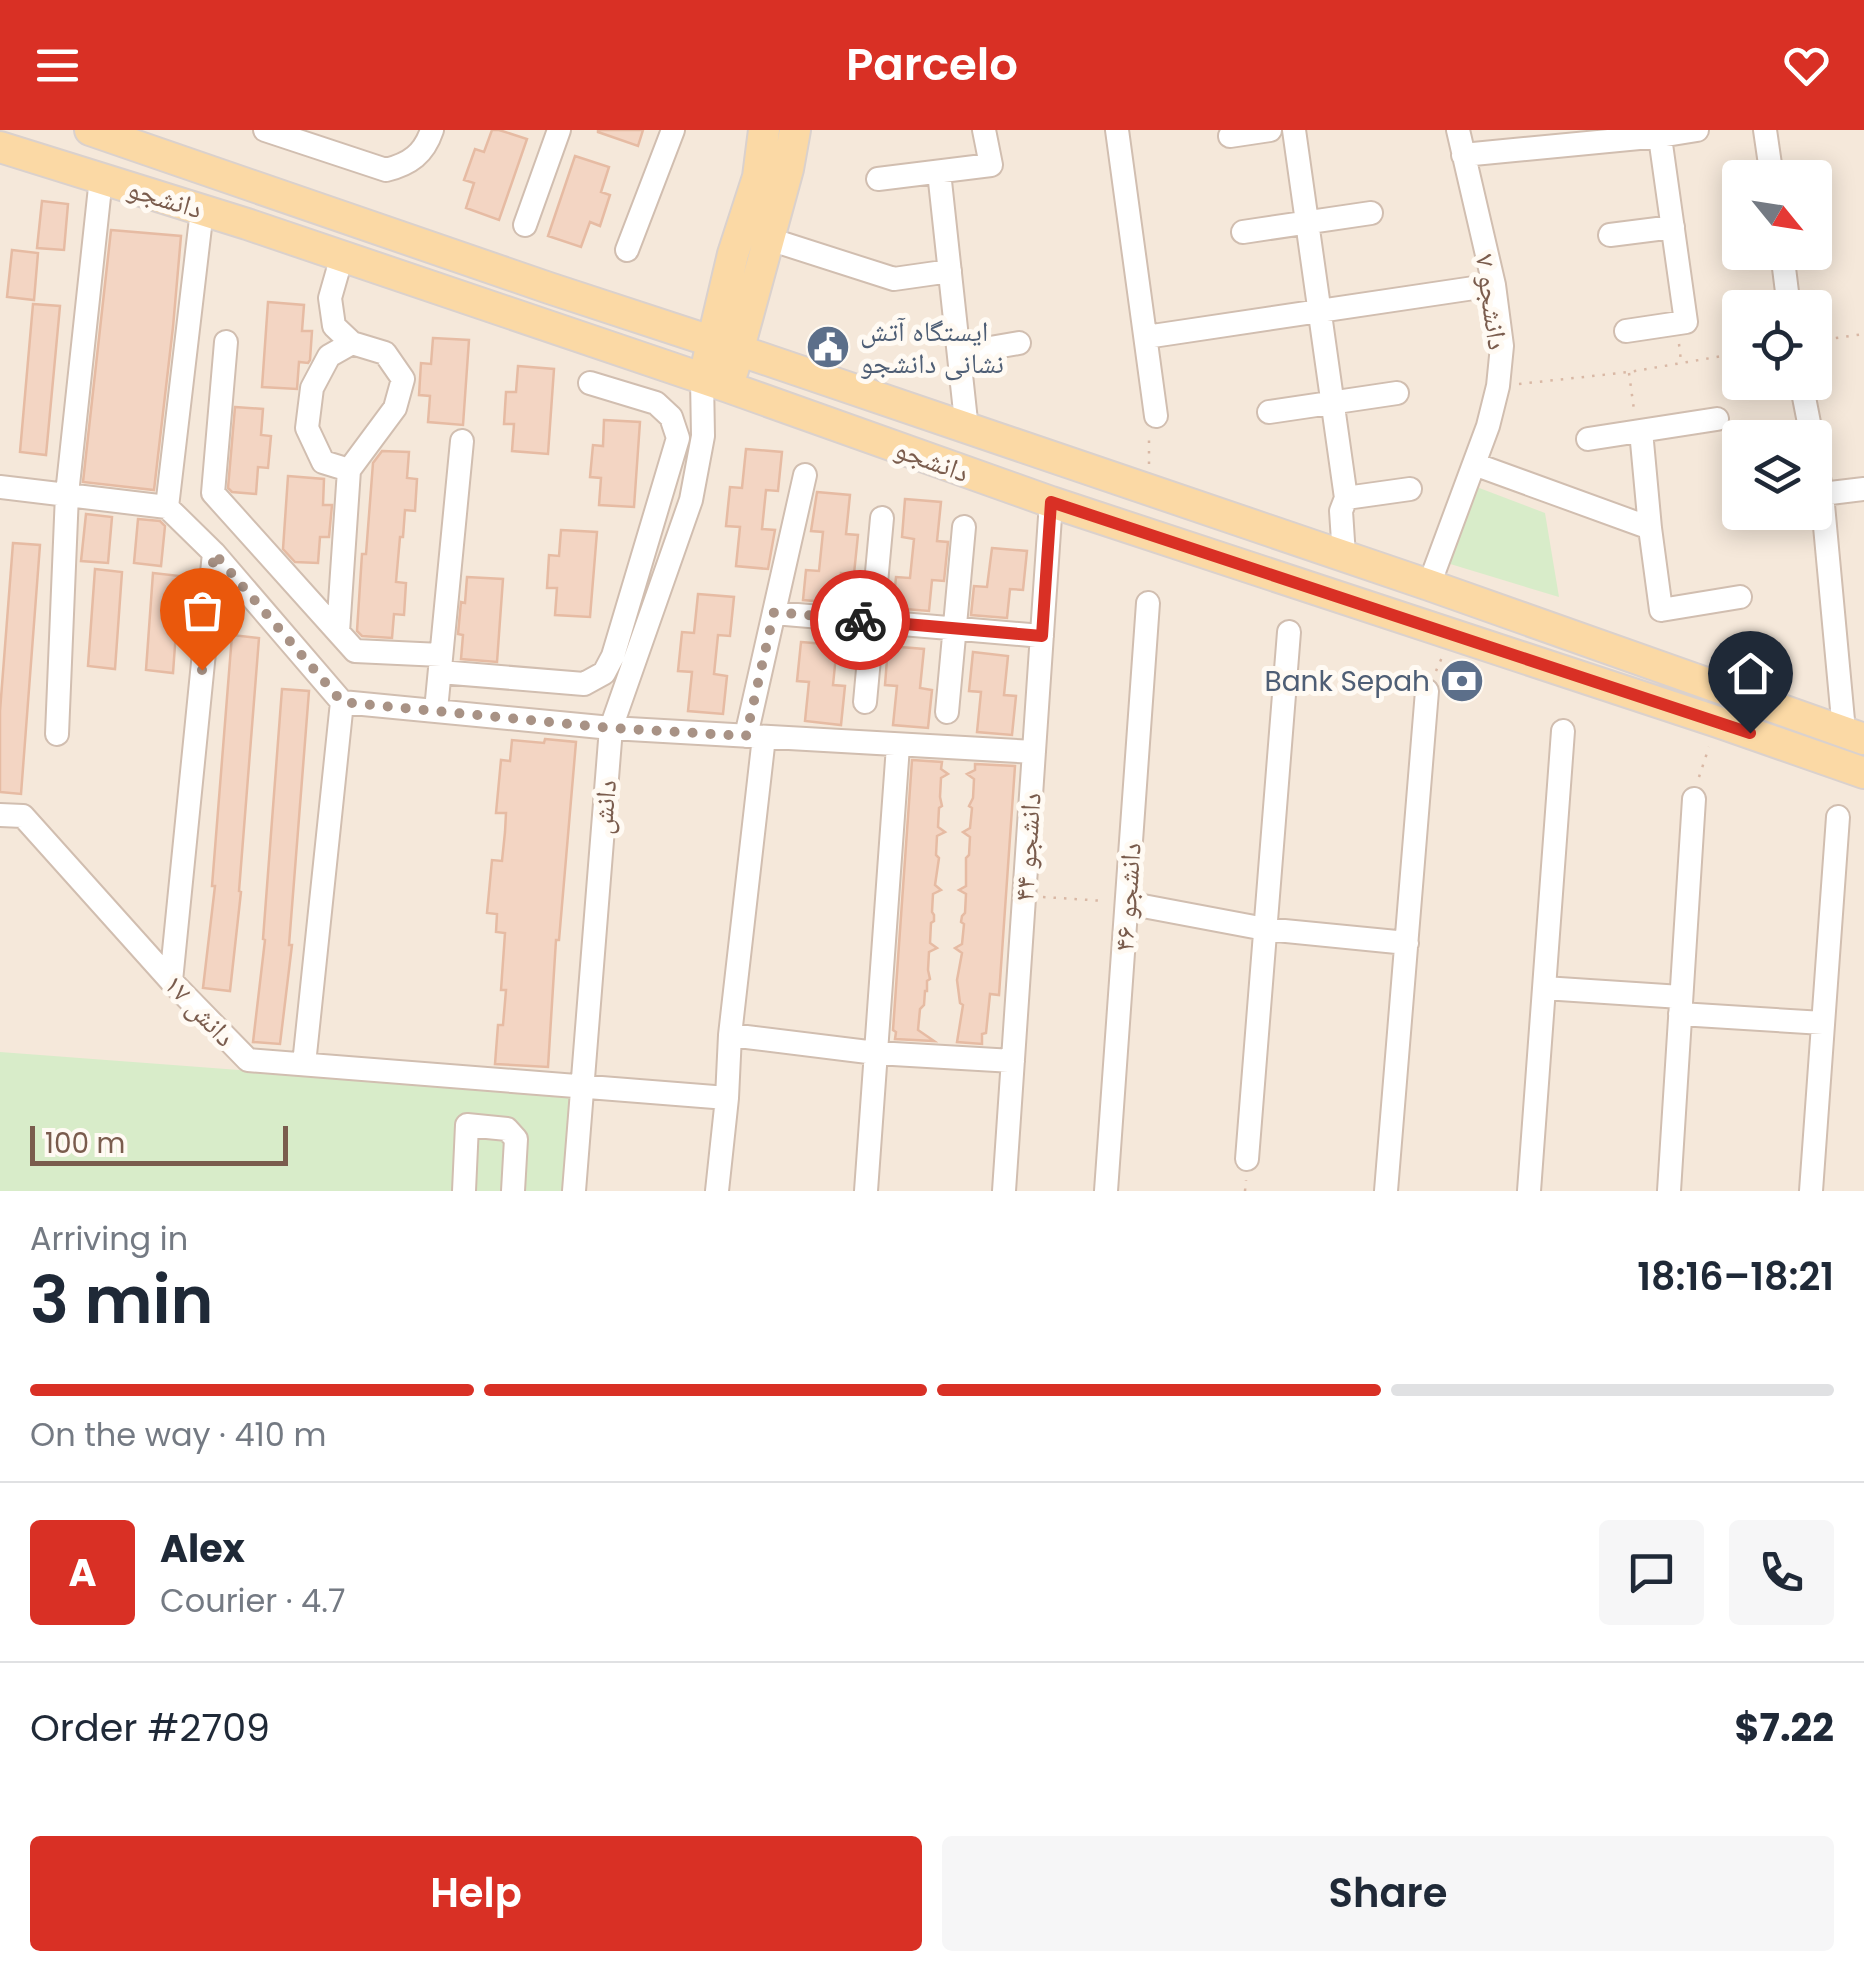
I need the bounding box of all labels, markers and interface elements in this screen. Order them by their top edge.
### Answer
text: Parcelo [846,33,1018,96]
icon: menu [30,38,85,93]
icon: heart [1779,38,1834,93]
north arrow [1722,160,1832,270]
map controls [1722,160,1832,530]
street label: دانشجو [123,169,207,228]
street label: دانشجو ۷ [1465,252,1518,352]
button: locate [1722,290,1832,400]
place label: ایستگاه آتش نشانی دانشجو [860,312,1004,383]
public building icon: ایستگاه آتش نشانی دانشجو [805,324,851,370]
button: layers [1722,420,1832,530]
street label: دانشجو [889,429,974,492]
pin [160,568,245,671]
courier [810,570,910,670]
icon: bag [175,583,230,638]
icon: bike [833,593,888,648]
pin [1708,631,1793,734]
icon: home [1723,646,1778,701]
bank icon: Bank Sepah [1439,658,1485,704]
place label: Bank Sepah [1265,662,1430,701]
street label: دانش [583,778,626,836]
street label: دانشجو ۴۴ [1004,791,1051,903]
street label: دانشجو ۴۶ [1104,841,1151,953]
street label: دانش ۱۷ [155,965,244,1055]
scale bar [30,1121,288,1166]
text: 100 m [45,1124,125,1163]
text: Arriving in [30,1216,188,1261]
text: 18:16–18:21 [1637,1250,1834,1303]
text: 3 min [30,1255,214,1346]
text: On the way · 410 m [30,1412,326,1457]
button: chat [1599,1520,1704,1625]
button: phone [1729,1520,1834,1625]
text: Alex [160,1522,245,1575]
text: A [68,1546,97,1599]
text: Courier · 4.7 [160,1578,345,1623]
text: Order #2709 [30,1701,270,1754]
text: $7.22 [1735,1701,1834,1754]
button: Help [30,1836,922,1951]
button: Share [942,1836,1834,1951]

